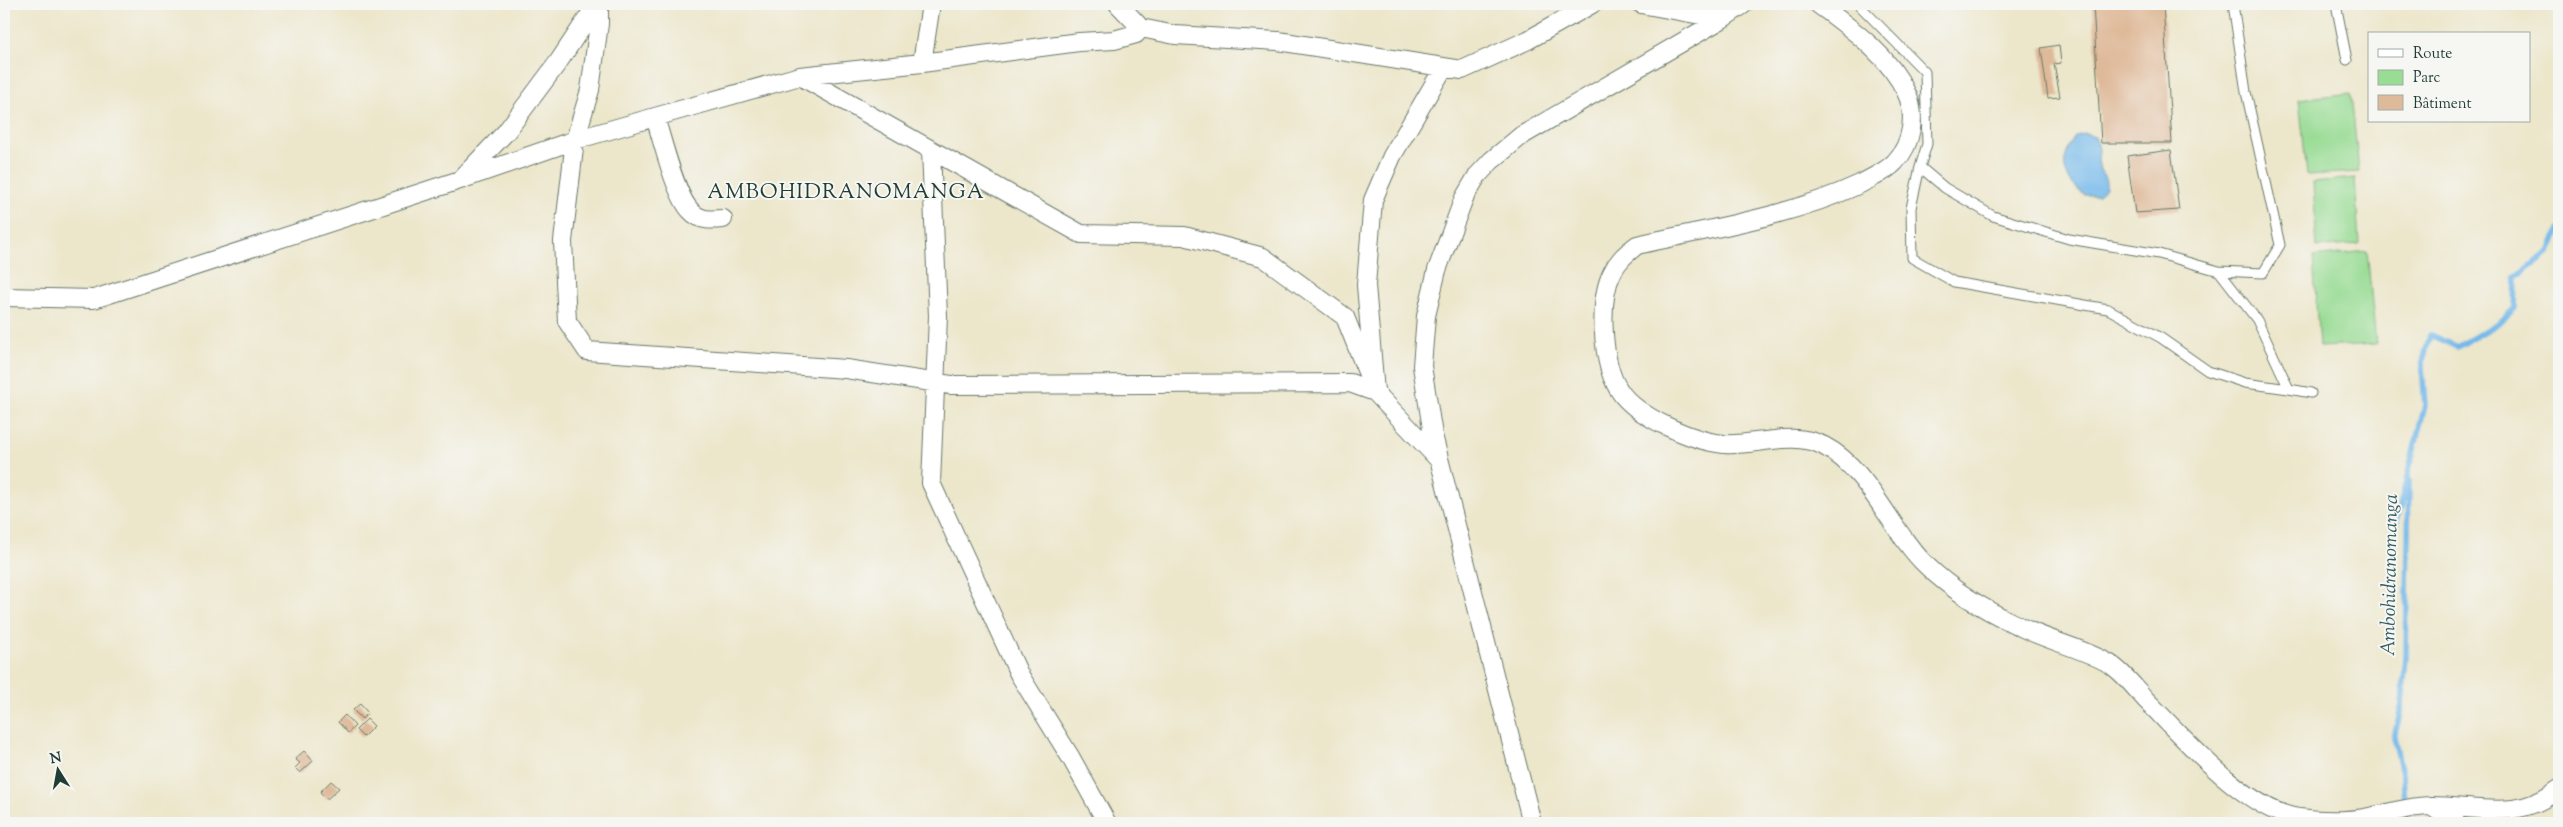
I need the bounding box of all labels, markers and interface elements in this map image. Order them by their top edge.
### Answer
legend [2368,32,2530,122]
text: Route [2413,44,2452,65]
text: Parc [2413,68,2441,89]
text: Bâtiment [2413,94,2472,115]
district label: AMBOHIDRANOMANGA [707,178,985,208]
water label: Ambohidranomanga [2375,493,2407,657]
north arrow [32,744,82,794]
text: N [49,748,63,770]

